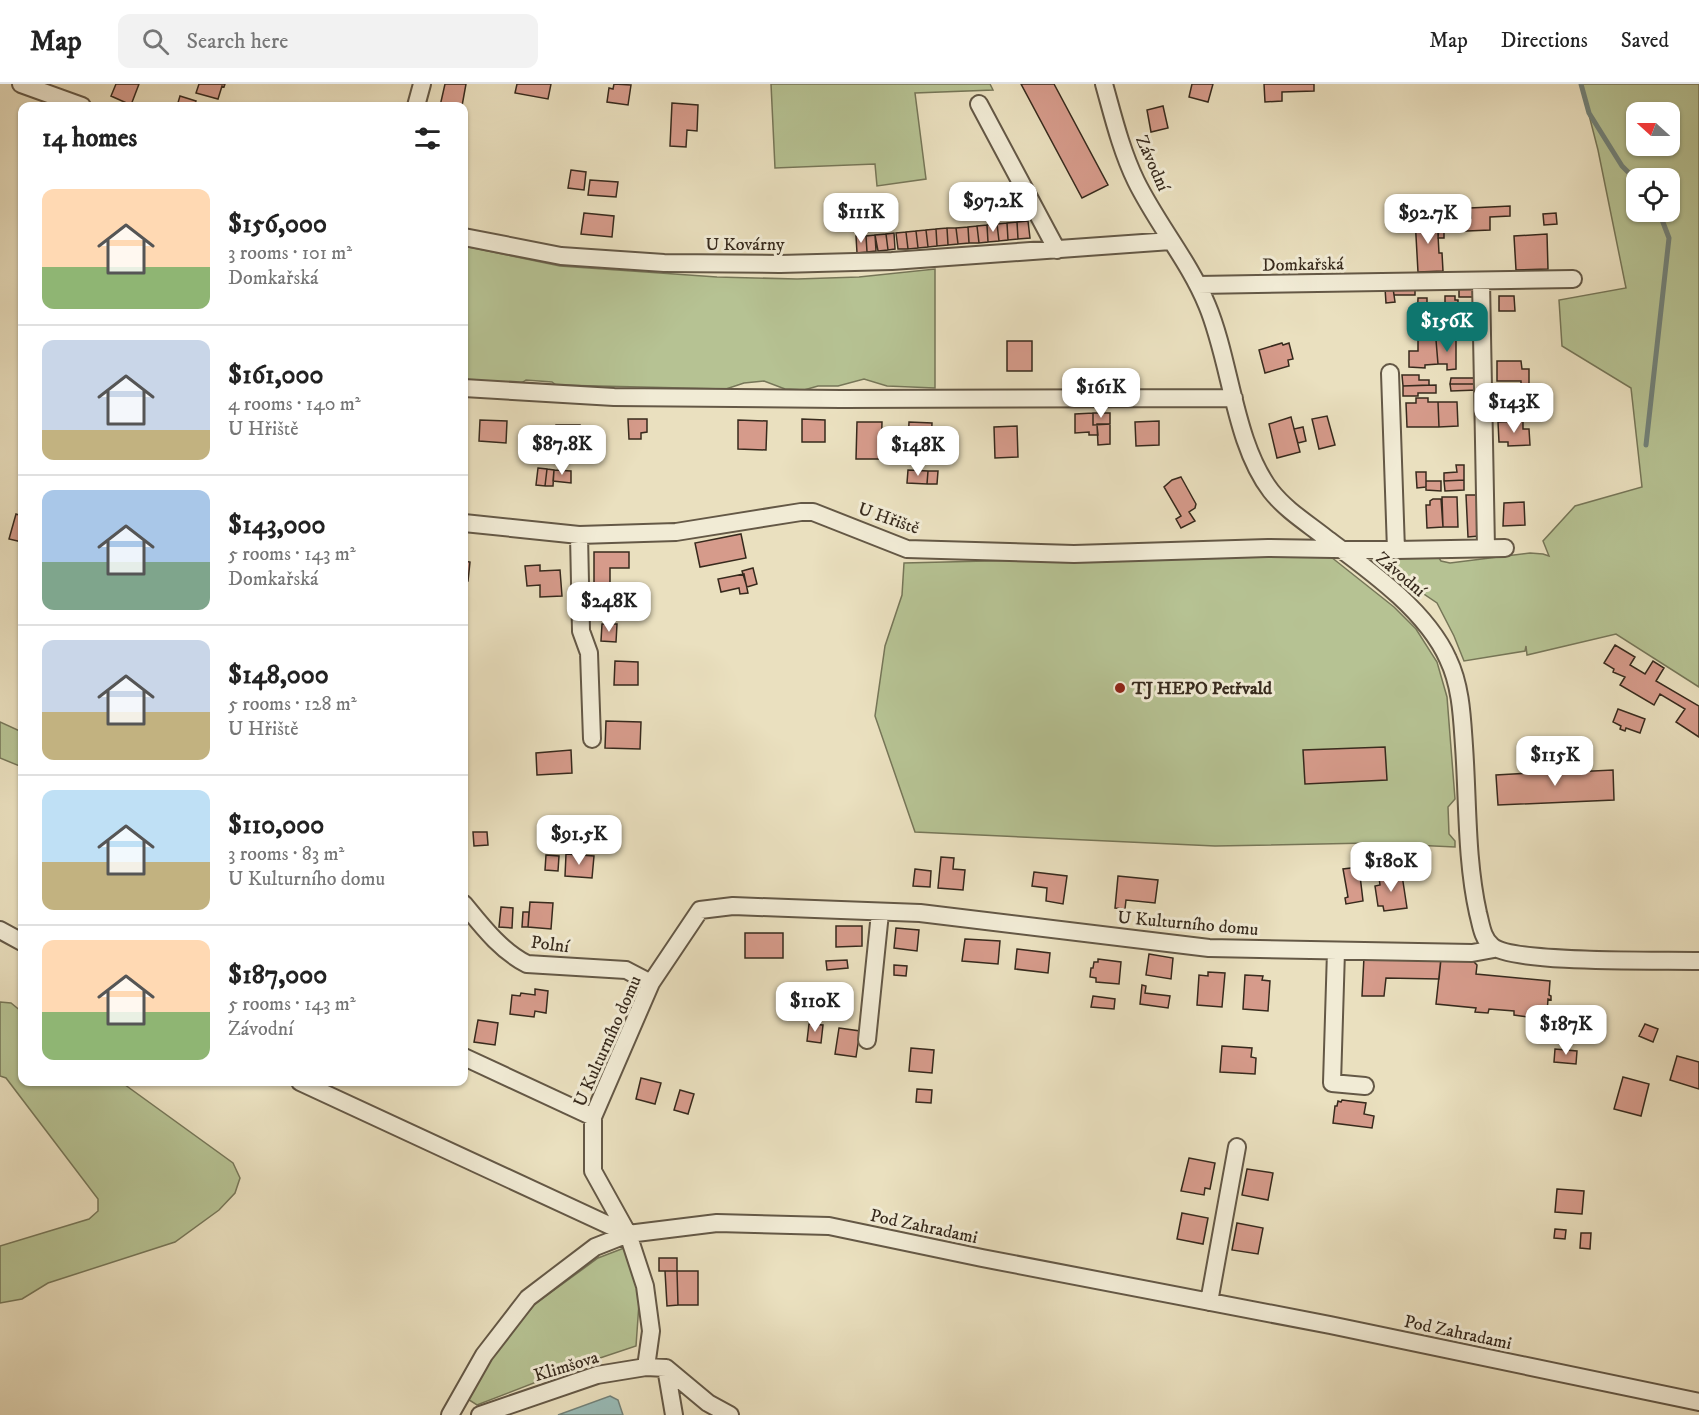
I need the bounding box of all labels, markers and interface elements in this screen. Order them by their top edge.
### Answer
search box [118,14,538,68]
text: Map [30,24,82,59]
icon: search [139,25,172,58]
text: Search here [187,28,288,55]
text: Map [1429,28,1468,54]
text: Directions [1501,28,1588,54]
text: Saved [1621,28,1669,54]
north arrow [1626,102,1680,156]
map controls [1626,102,1680,222]
text: 14 homes [42,122,137,155]
icon: filters [411,122,444,155]
street label: Závodní [1130,132,1175,196]
button: locate [1626,168,1680,222]
pin: $97.2K [944,182,1042,233]
text: $97.2K [963,189,1023,214]
pin: $111K [819,193,903,244]
pin: $92.7K [1379,194,1477,245]
text: $111K [838,200,885,225]
text: $92.7K [1398,201,1458,226]
text: $156,000 [228,208,327,241]
icon: home [90,213,162,285]
street label: U Kovárny [705,234,785,256]
text: 3 rooms · 101 m² [228,241,352,266]
street label: Domkařská [1262,253,1344,277]
text: Domkařská [228,266,319,291]
pin: $156K [1405,302,1489,353]
text: $156K [1421,309,1473,334]
text: $161,000 [228,359,324,392]
icon: home [90,364,162,436]
pin: $161K [1059,368,1143,419]
text: $161K [1076,375,1126,400]
pin: $143K [1472,383,1556,434]
text: $143K [1488,390,1540,415]
text: 4 rooms · 140 m² [228,392,361,417]
text: U Hřiště [228,417,299,442]
pin: $87.8K [513,425,611,476]
pin: $148K [876,426,960,477]
text: $87.8K [532,432,592,457]
text: $148K [891,433,945,458]
street label: U Hřiště [855,498,922,540]
text: $143,000 [228,509,325,542]
icon: home [90,514,162,586]
text: 5 rooms · 143 m² [228,542,356,567]
street label: Závodní [1371,547,1431,603]
text: Domkařská [228,567,319,592]
pin: $248K [567,582,651,633]
text: $248K [581,589,637,614]
text: $148,000 [228,659,329,692]
icon: home [90,664,162,736]
place label: TJ HEPO Petřvald [1131,678,1273,700]
marker: TJ HEPO Petřvald [1113,681,1127,695]
text: 5 rooms · 128 m² [228,692,357,717]
text: U Hřiště [228,717,299,742]
pin: $115K [1513,736,1597,787]
text: $115K [1530,743,1580,768]
text: $110,000 [228,809,324,842]
icon: home [90,814,162,886]
pin: $91.5K [530,815,628,866]
text: $91.5K [551,822,607,847]
text: 3 rooms · 83 m² [228,842,344,867]
pin: $180K [1349,842,1433,893]
text: $180K [1364,849,1418,874]
text: U Kulturního domu [228,867,385,892]
street label: U Kulturního domu [1117,907,1260,941]
street label: Polní [530,932,572,958]
text: $187,000 [228,959,327,992]
icon: home [90,964,162,1036]
street label: U Kulturního domu [569,972,647,1110]
pin: $110K [773,982,857,1033]
text: $110K [790,989,840,1014]
text: 5 rooms · 143 m² [228,992,356,1017]
pin: $187K [1524,1005,1608,1056]
text: $187K [1540,1012,1592,1037]
text: Závodní [228,1017,293,1042]
street label: Pod Zahradami [868,1205,980,1249]
street label: Pod Zahradami [1402,1311,1514,1355]
street label: Klimšova [531,1347,602,1387]

